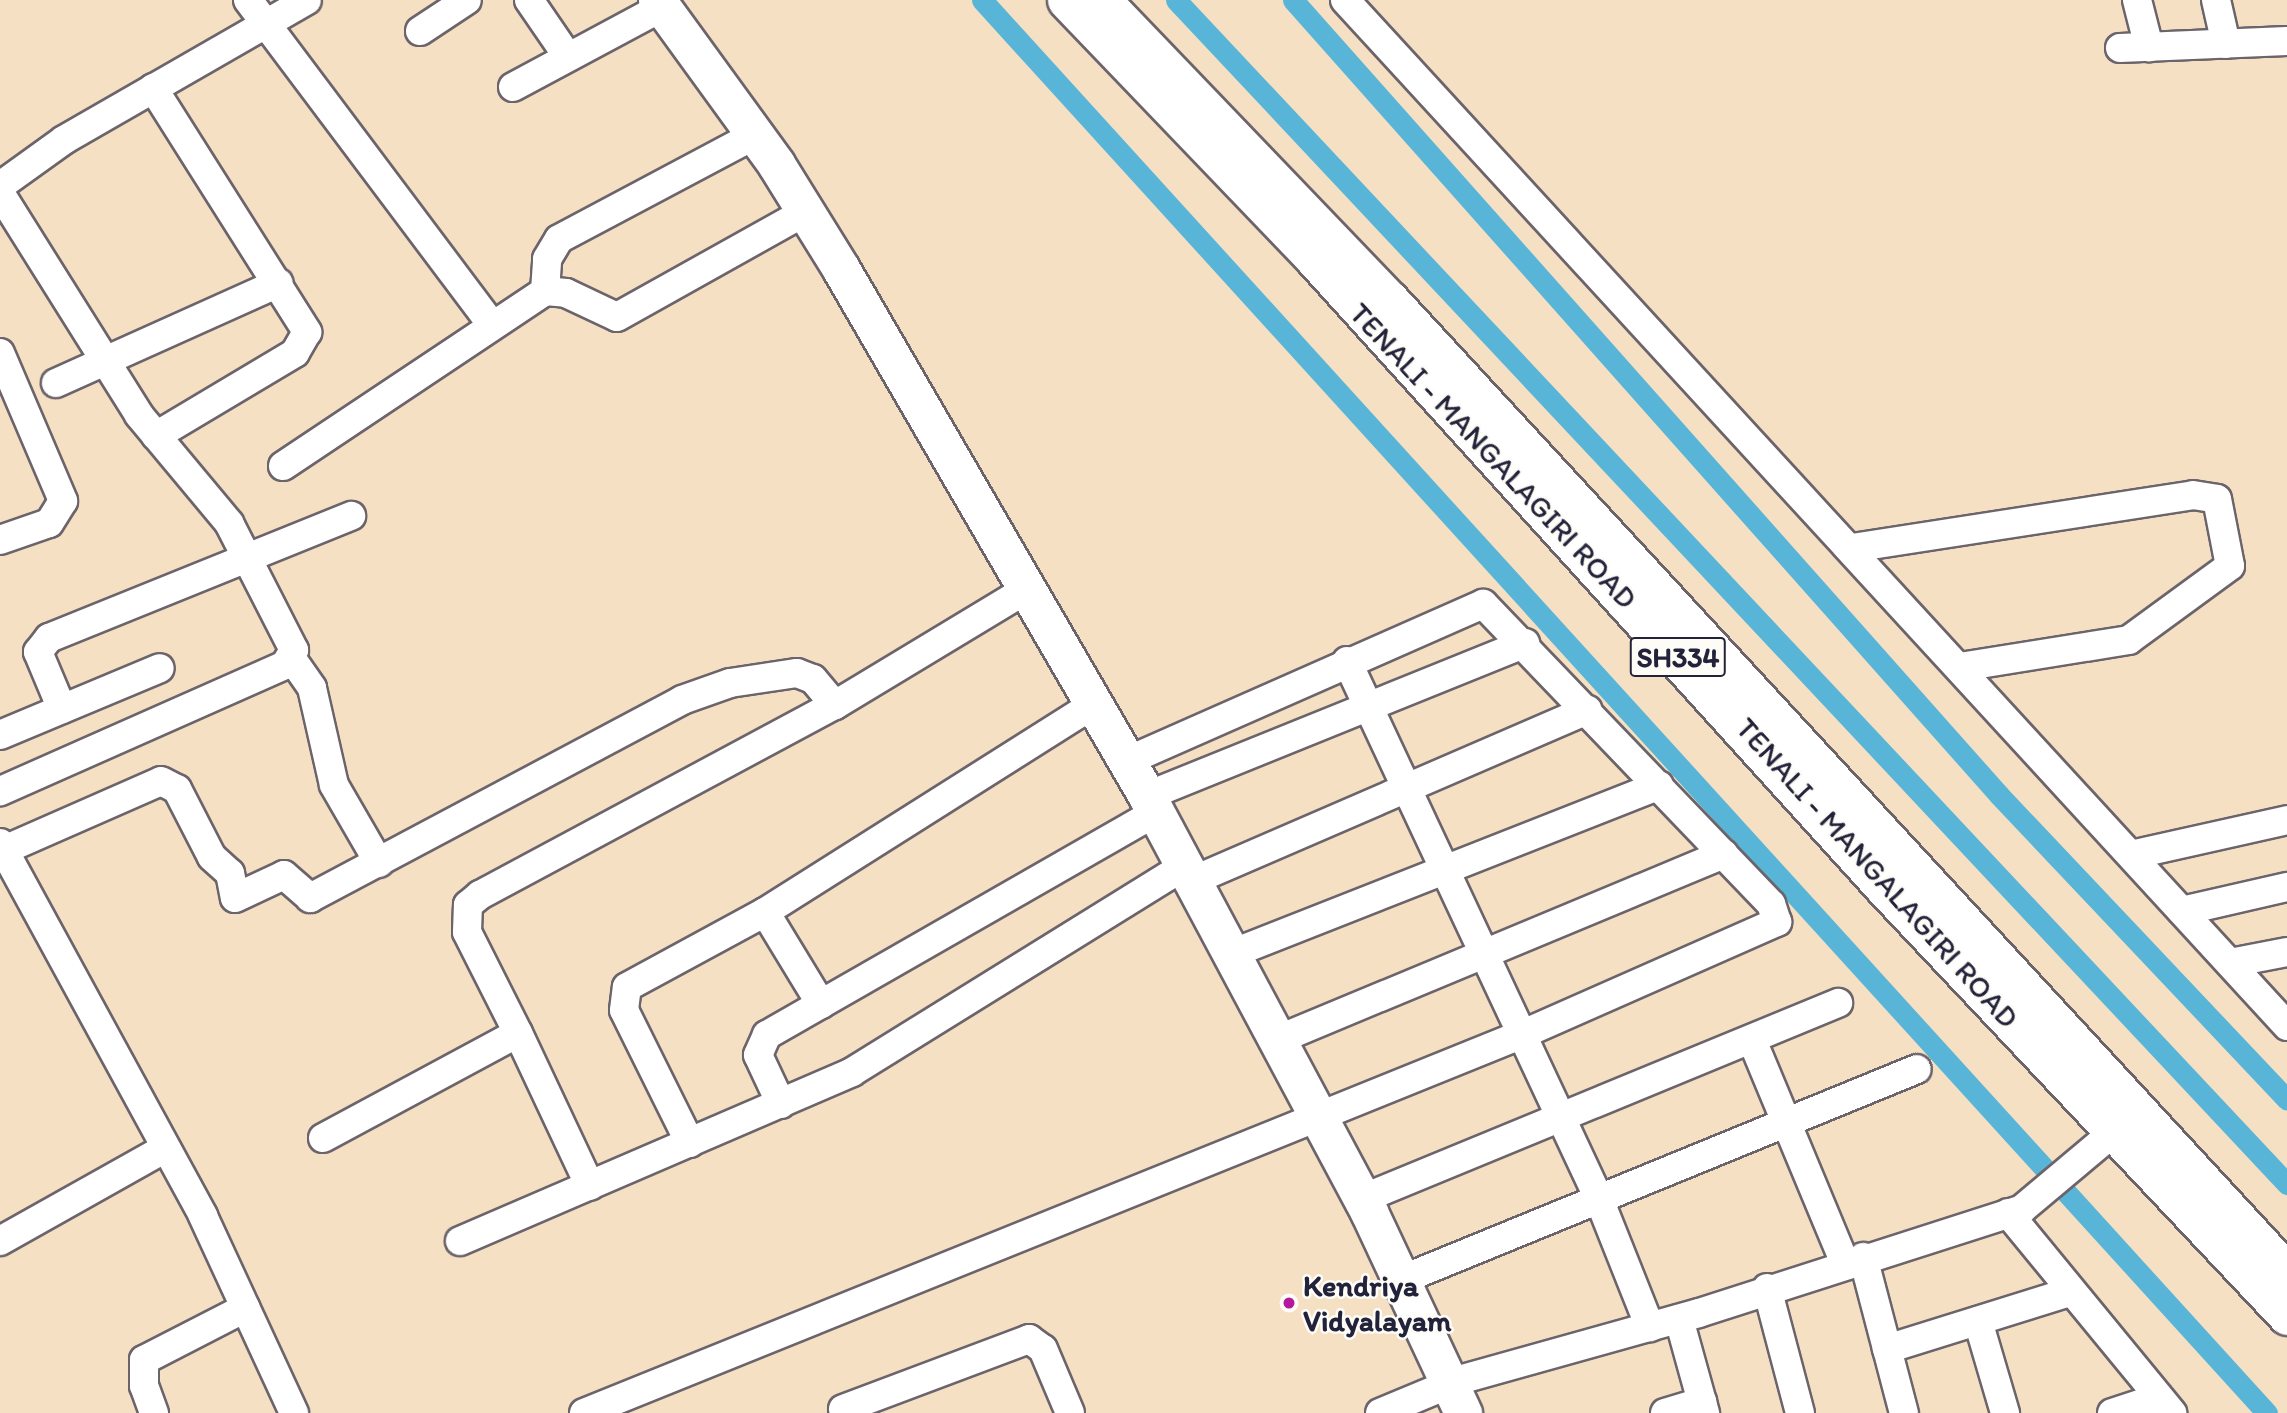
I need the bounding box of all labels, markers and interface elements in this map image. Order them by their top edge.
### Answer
street label: TENALI - MANGALAGIRI ROAD [1342,296,1644,616]
road number: SH334 [1629,632,1727,682]
street label: TENALI - MANGALAGIRI ROAD [1728,710,2026,1036]
place label: Kendriya Vidyalayam [1303,1268,1451,1338]
marker: Kendriya Vidyalayam [1281,1295,1297,1311]

